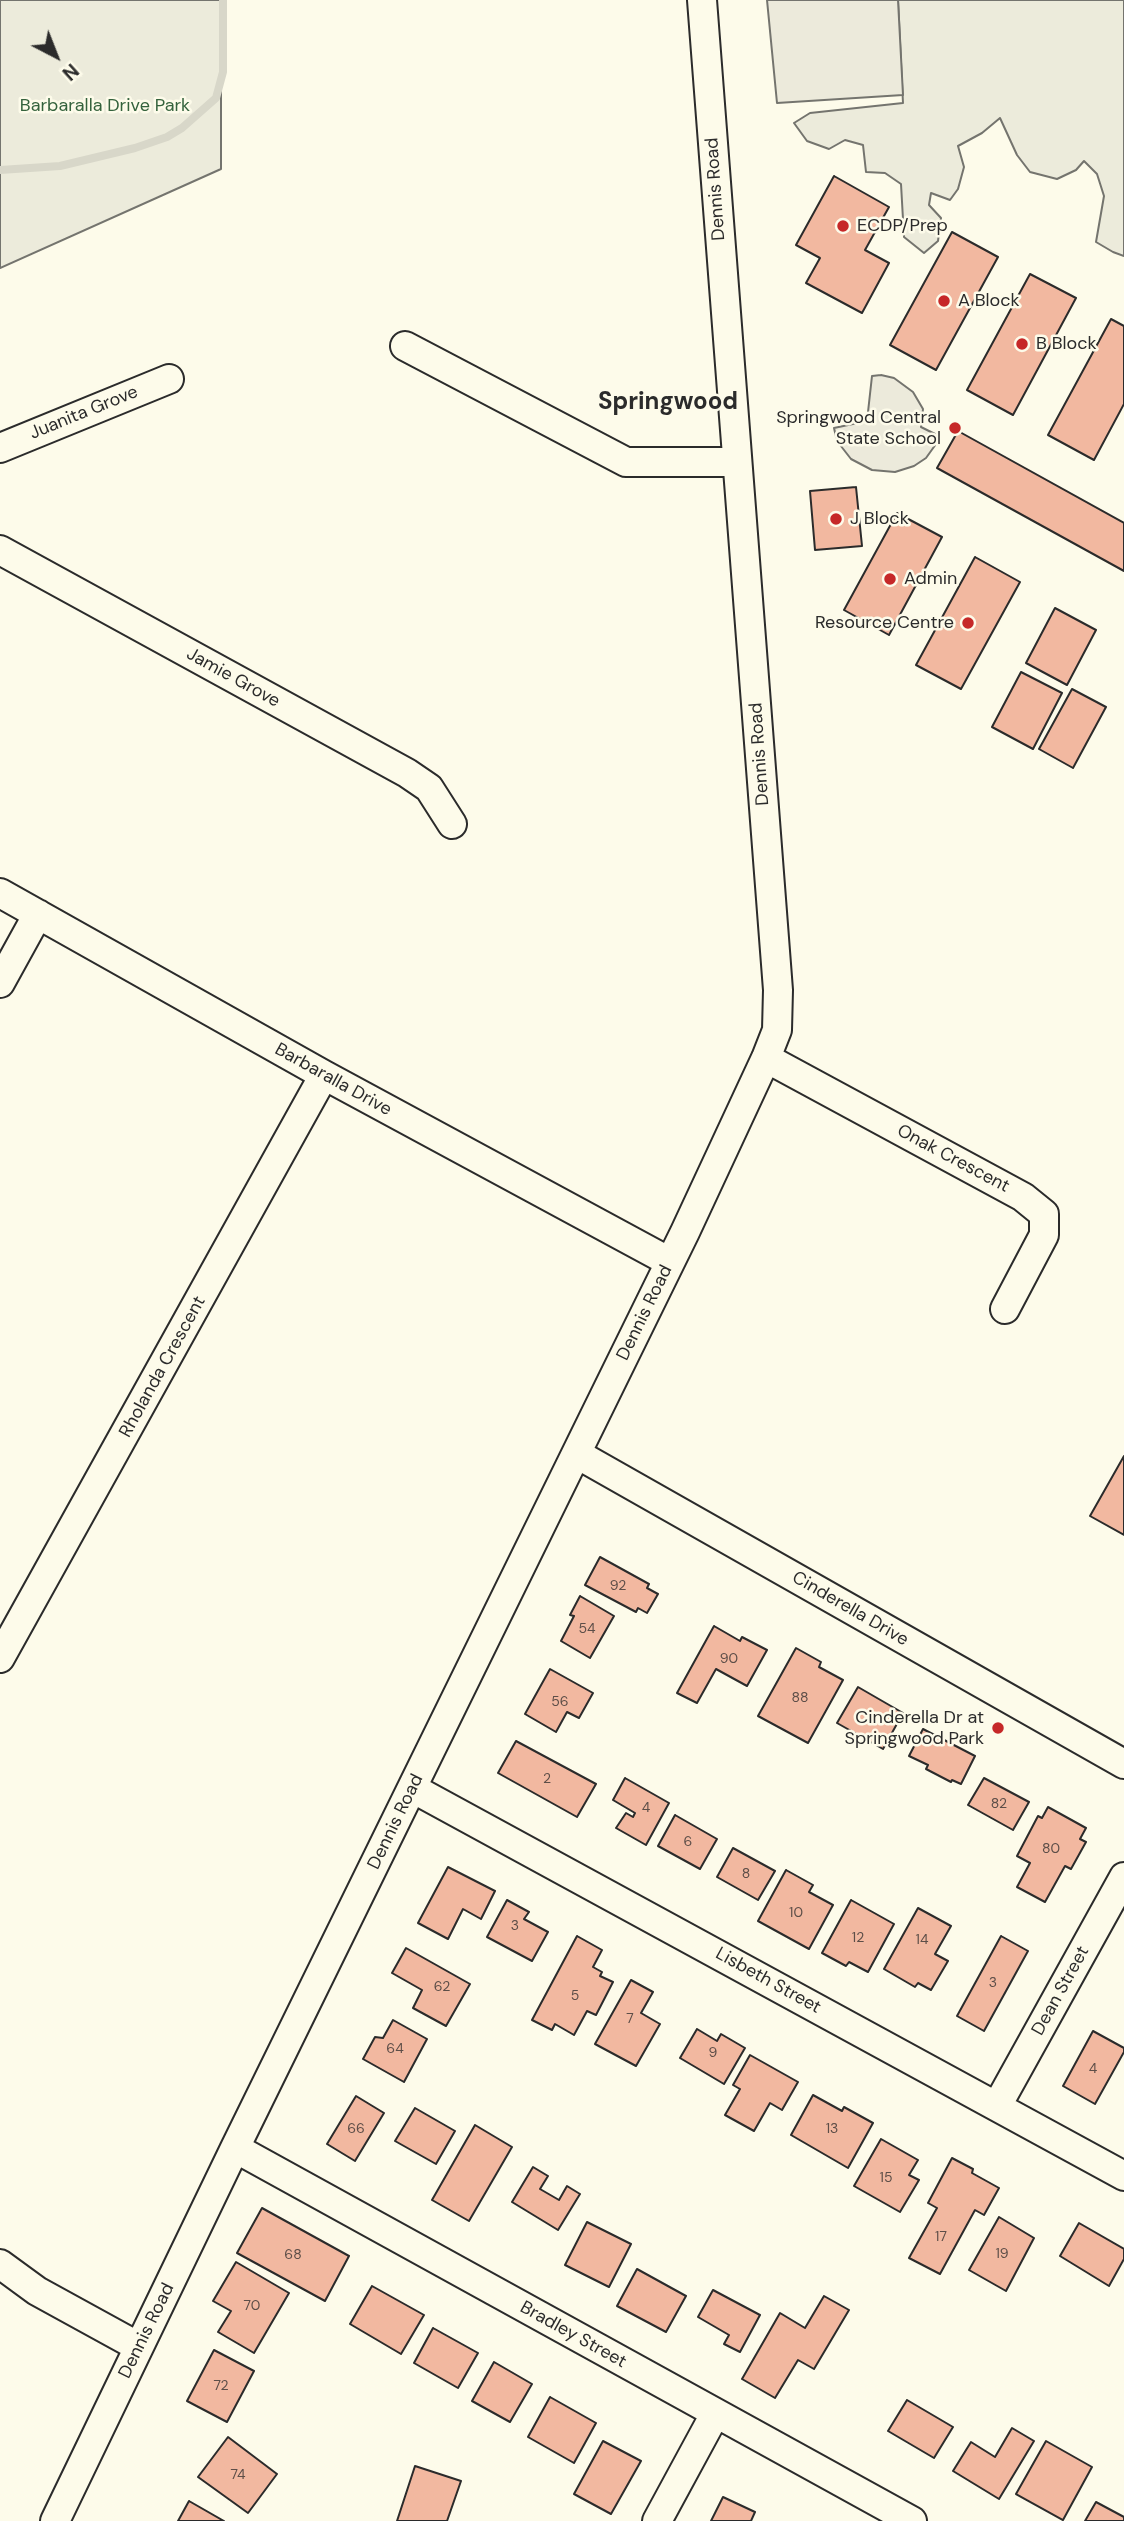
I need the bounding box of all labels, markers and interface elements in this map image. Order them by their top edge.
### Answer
north arrow [21,21,91,91]
text: N [57,58,84,86]
park label: Barbaralla Drive Park [20,95,190,117]
street label: Dennis Road [702,137,730,241]
place label: ECDP/Prep [857,215,948,237]
marker: ECDP/Prep [835,218,851,234]
place label: A Block [958,290,1020,312]
marker: A Block [936,293,952,309]
place label: B Block [1036,333,1097,355]
marker: B Block [1014,336,1030,352]
street label: Juanita Grove [27,381,141,445]
district label: Springwood [598,389,738,417]
place label: Springwood Central State School [776,407,941,450]
marker: Springwood Central State School [947,420,963,436]
place label: J Block [850,508,909,530]
marker: J Block [828,511,844,527]
place label: Admin [904,568,957,590]
marker: Admin [882,571,898,587]
place label: Resource Centre [815,612,954,634]
marker: Resource Centre [960,615,976,631]
street label: Jamie Grove [182,643,284,713]
street label: Dennis Road [746,702,774,806]
street label: Barbaralla Drive [271,1039,395,1121]
street label: Onak Crescent [893,1120,1013,1198]
street label: Dennis Road [613,1262,677,1364]
street label: Rholanda Crescent [115,1293,211,1441]
street label: Cinderella Drive [788,1567,912,1651]
house number: 92 [610,1578,626,1594]
house number: 54 [578,1621,596,1637]
house number: 90 [720,1651,738,1667]
house number: 88 [791,1690,809,1706]
house number: 56 [551,1694,569,1710]
place label: Cinderella Dr at Springwood Park [845,1707,984,1750]
marker: Cinderella Dr at Springwood Park [990,1720,1006,1736]
street label: Dennis Road [364,1771,428,1873]
house number: 2 [543,1771,551,1787]
house number: 82 [991,1796,1007,1812]
house number: 4 [642,1800,650,1816]
house number: 6 [684,1834,692,1850]
house number: 80 [1042,1841,1060,1857]
house number: 8 [742,1866,750,1882]
house number: 10 [789,1905,803,1921]
house number: 3 [511,1918,519,1934]
house number: 12 [852,1930,864,1946]
house number: 14 [916,1932,928,1948]
street label: Lisbeth Street [711,1943,825,2019]
street label: Dean Street [1028,1943,1094,2039]
house number: 3 [989,1975,997,1991]
house number: 62 [434,1979,450,1995]
house number: 5 [571,1988,579,2004]
house number: 7 [626,2011,634,2027]
house number: 64 [386,2041,404,2057]
house number: 9 [709,2045,717,2061]
house number: 4 [1089,2061,1097,2077]
house number: 66 [347,2121,365,2137]
house number: 13 [826,2121,838,2137]
house number: 15 [880,2170,892,2186]
house number: 17 [935,2229,947,2245]
house number: 19 [995,2246,1009,2262]
house number: 68 [284,2247,302,2263]
street label: Dennis Road [115,2280,179,2382]
street label: Bradley Street [516,2297,630,2373]
house number: 70 [244,2298,260,2314]
house number: 72 [213,2378,229,2394]
house number: 74 [230,2467,246,2483]

